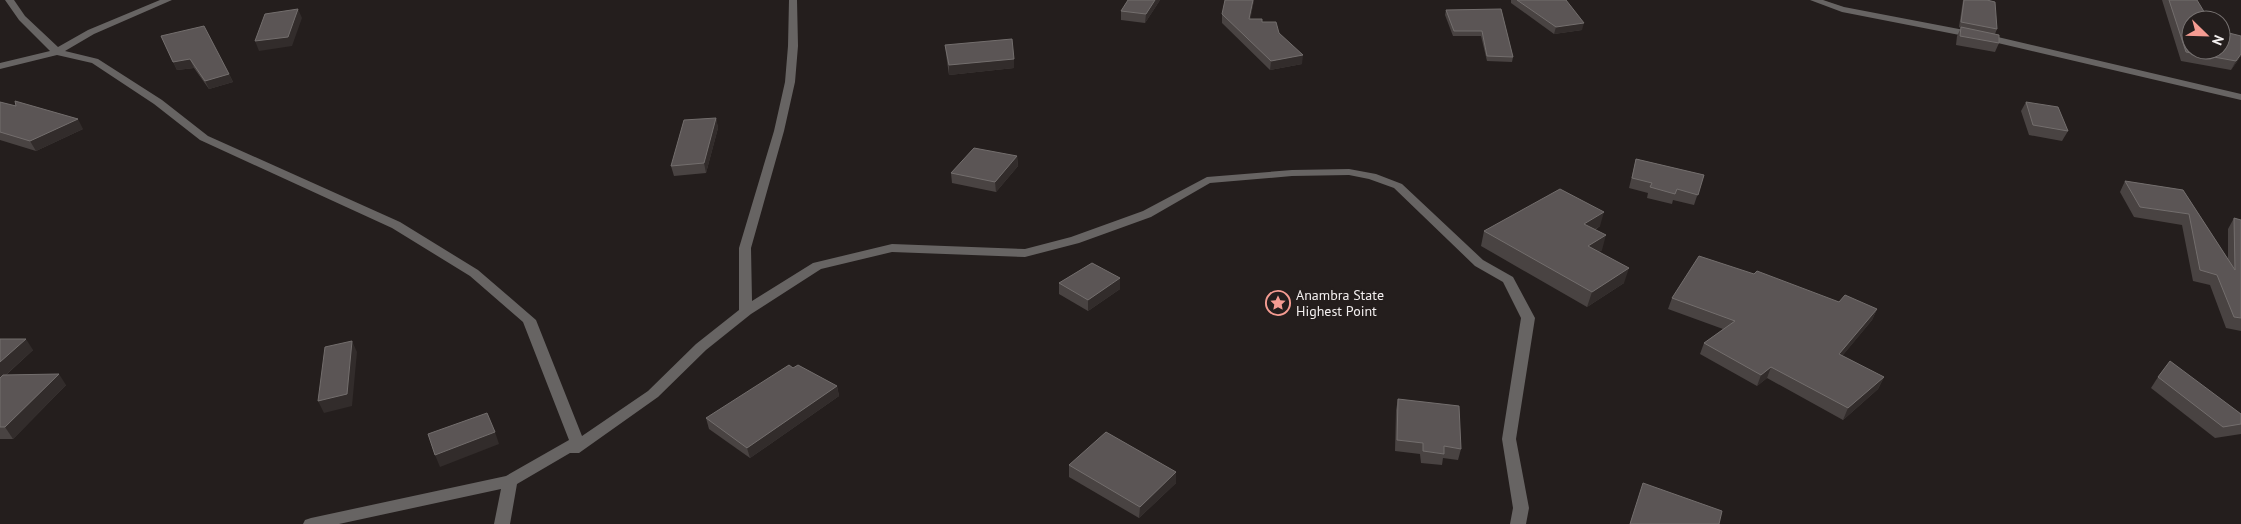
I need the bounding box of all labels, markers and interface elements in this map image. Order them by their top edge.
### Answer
north arrow [2181,10,2231,60]
text: N [2208,32,2228,48]
place label: Anambra State Highest Point [1296,286,1384,320]
place icon: Anambra State Highest Point [1265,290,1291,316]

